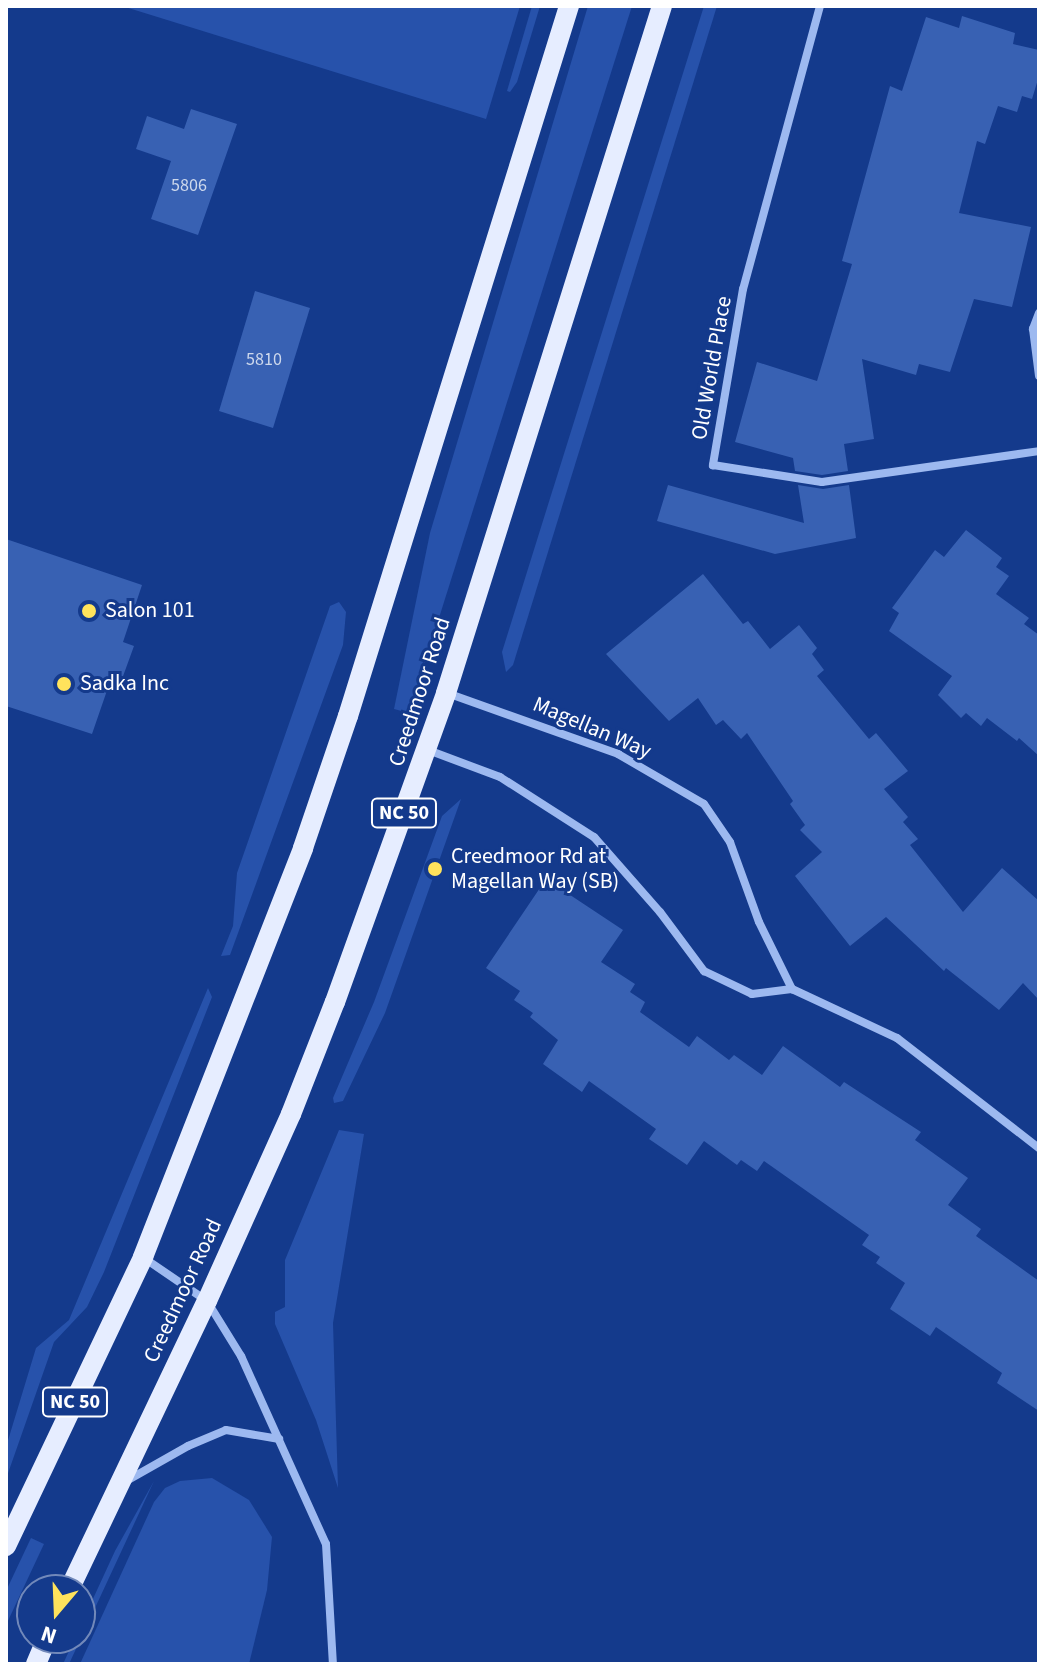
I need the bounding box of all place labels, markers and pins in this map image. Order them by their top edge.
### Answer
place label: Salon 101 [105,598,195,624]
marker: Salon 101 [80,602,98,620]
place label: Sadka Inc [80,671,169,697]
marker: Sadka Inc [55,675,73,693]
place label: Creedmoor Rd at Magellan Way (SB) [451,843,619,894]
marker: Creedmoor Rd at Magellan Way (SB) [426,860,444,878]

